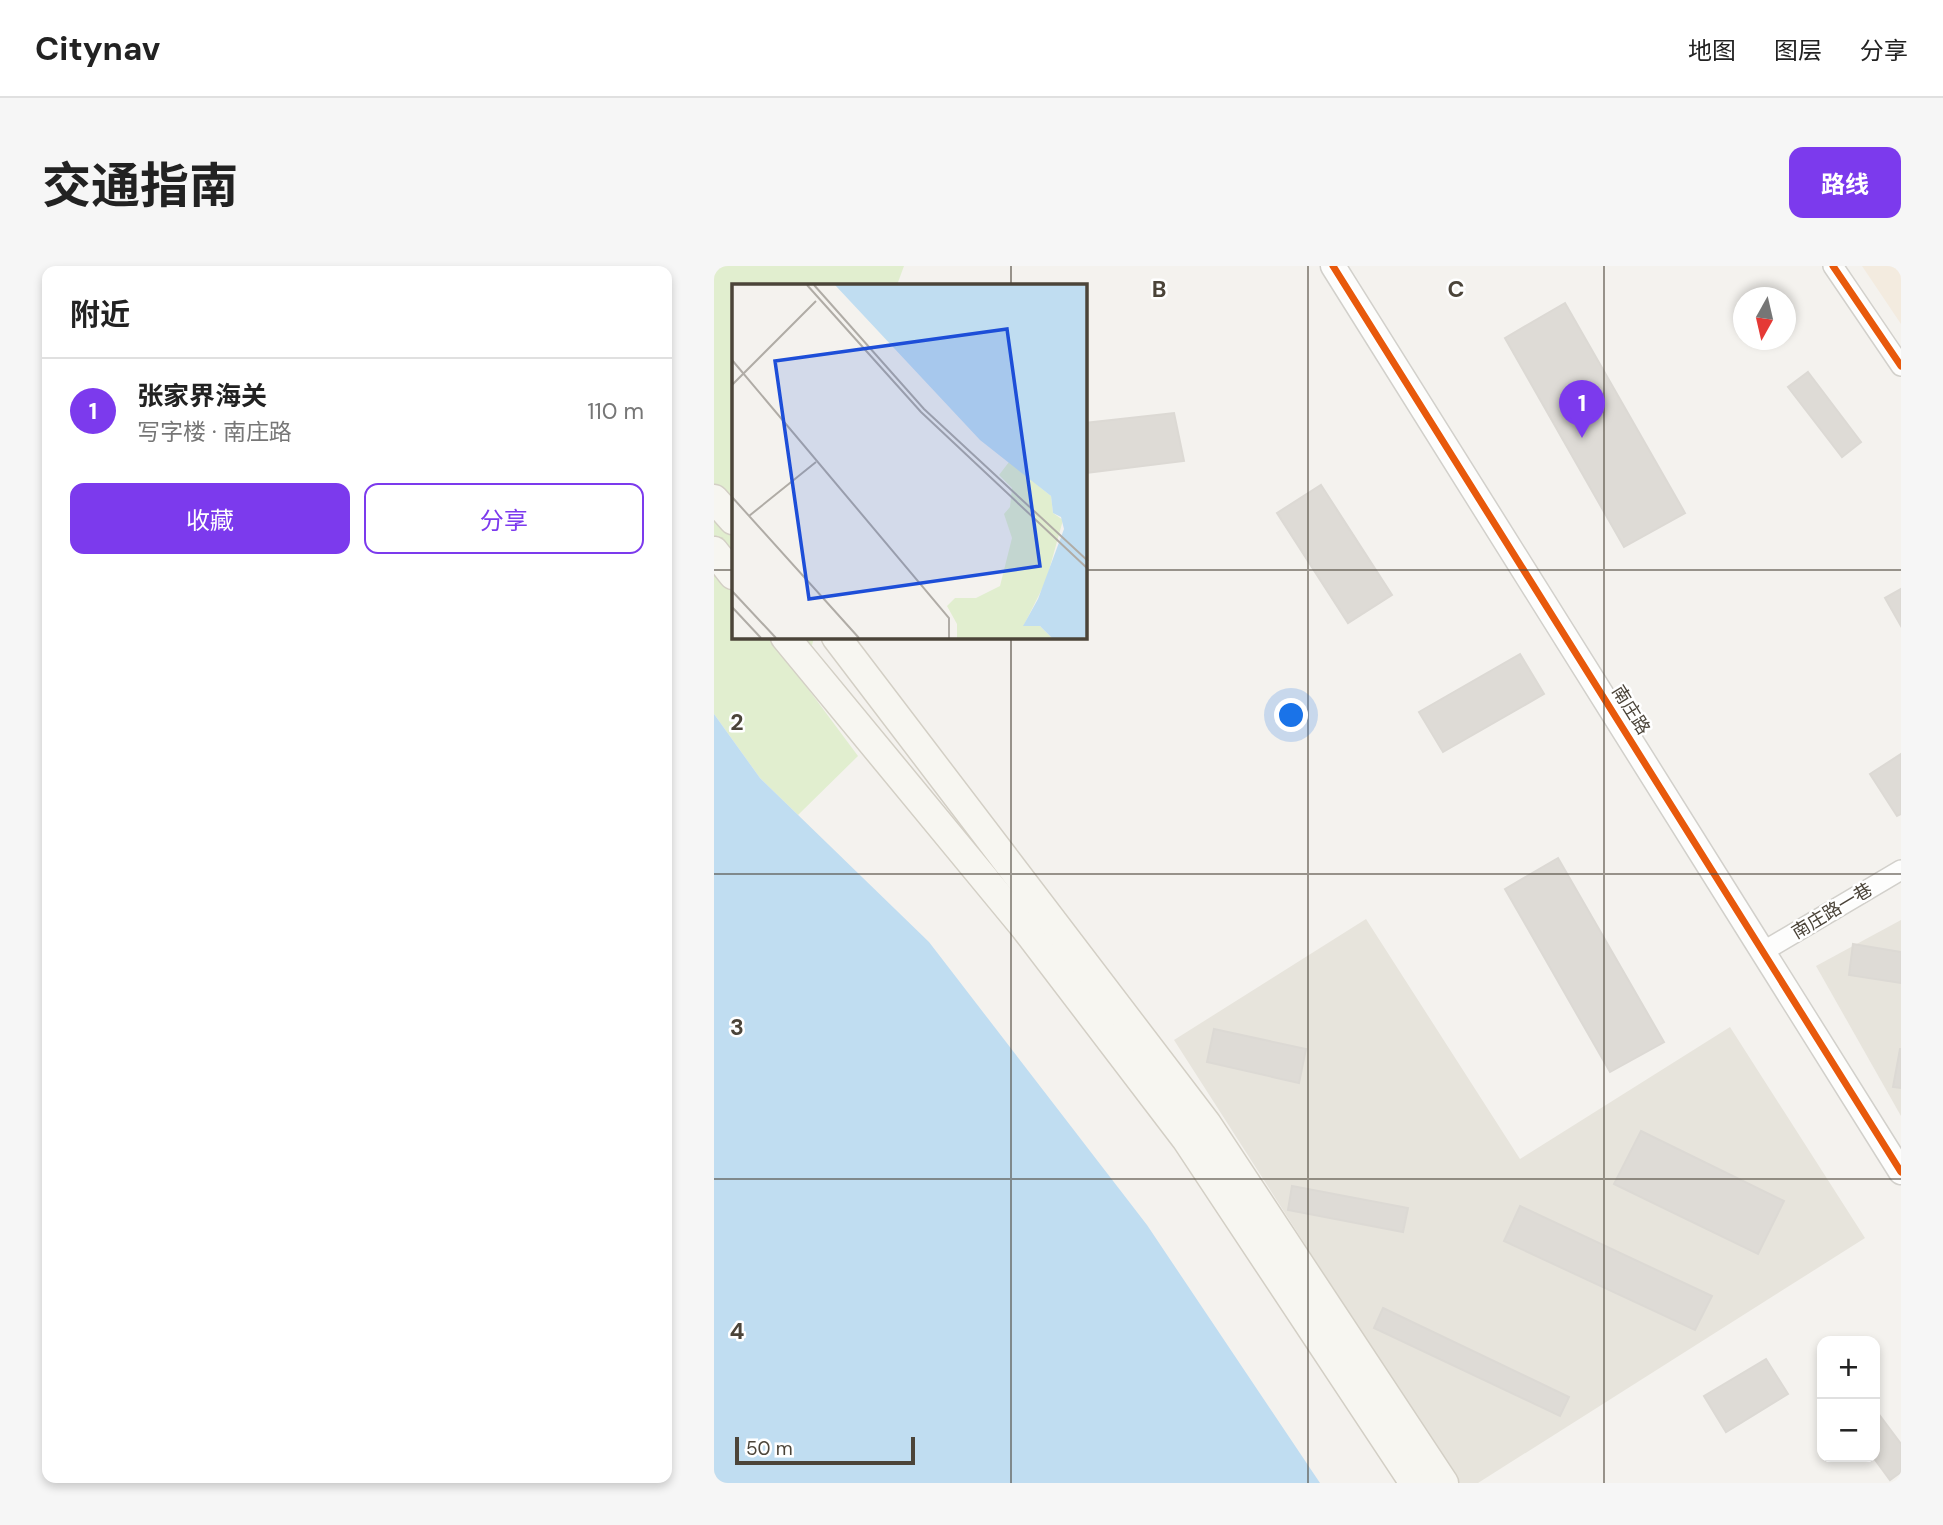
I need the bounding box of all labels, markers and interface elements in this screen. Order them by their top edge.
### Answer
text: Citynav [35,27,160,70]
text: 地图 [1688,35,1736,66]
text: 图层 [1774,35,1822,66]
text: 分享 [1860,35,1908,66]
button: 路线 [1789,147,1901,218]
text: 交通指南 [42,154,238,218]
text: B [1152,274,1166,304]
text: C [1448,274,1464,304]
inset map [732,284,1087,639]
north arrow [1733,287,1796,350]
text: 附近 [70,295,130,334]
text: 张家界海关 [137,379,267,413]
pin: 1 [1559,380,1605,438]
text: 1 [89,396,97,426]
text: 110 m [587,396,644,426]
text: 写字楼 · 南庄路 [137,417,292,447]
button: 收藏 [70,483,350,554]
button: 分享 [364,483,644,554]
street label: 南庄路 [1607,681,1655,739]
your location [1274,698,1308,732]
text: 2 [730,707,744,737]
street label: 南庄路一巷 [1787,878,1877,944]
text: 3 [730,1012,744,1042]
text: 4 [730,1316,745,1346]
map controls [1817,1336,1880,1462]
button: + [1817,1336,1880,1399]
button: − [1817,1399,1880,1462]
scale bar [735,1434,915,1466]
text: 50 m [746,1436,793,1461]

